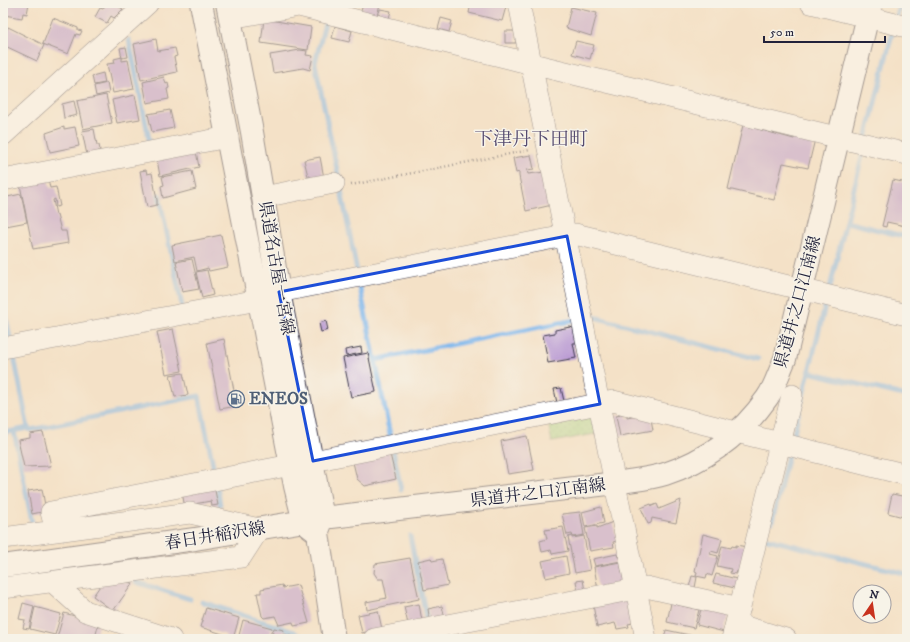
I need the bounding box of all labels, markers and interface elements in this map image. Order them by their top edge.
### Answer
scale bar [764,18,885,44]
text: 50 m [770,25,794,40]
district label: 下津丹下田町 [474,128,588,151]
street label: 県道名古屋一宮線 [253,199,299,337]
street label: 県道井之口江南線 [770,233,826,371]
place label: ENEOS [249,388,308,410]
fuel station icon: ENEOS [226,389,246,409]
street label: 県道井之口江南線 [469,474,607,512]
street label: 春日井稲沢線 [163,517,267,555]
north arrow [852,584,892,624]
text: N [868,587,880,603]

